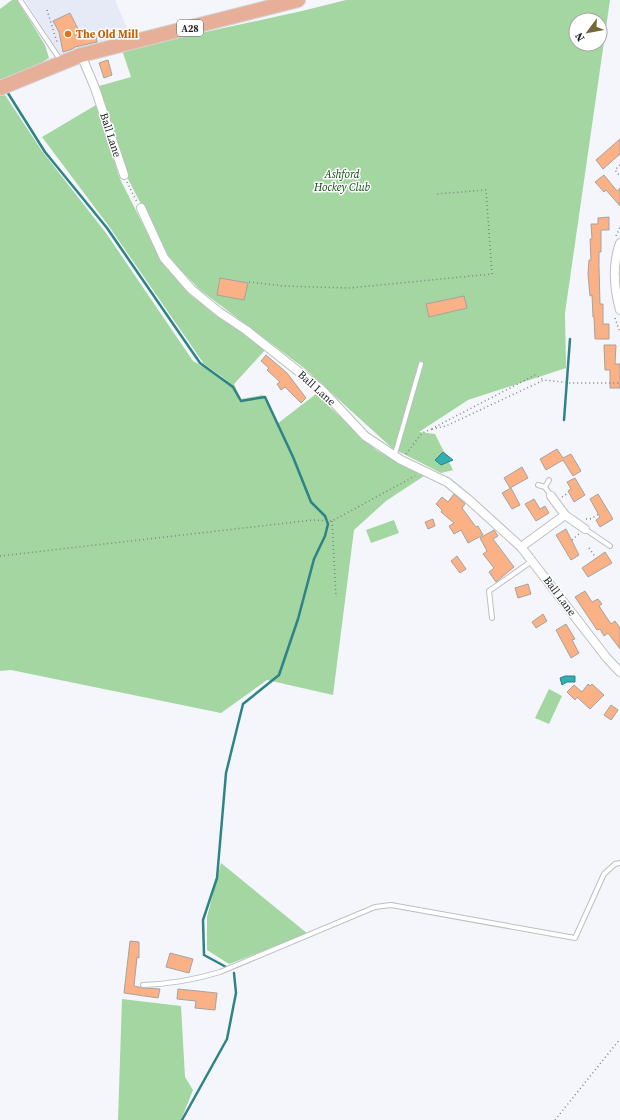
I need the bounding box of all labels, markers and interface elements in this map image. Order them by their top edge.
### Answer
north arrow [568,12,608,52]
road number: A28 [177,20,203,36]
place label: The Old Mill [76,27,139,42]
marker: The Old Mill [63,29,73,39]
text: N [571,30,588,44]
street label: Ball Lane [96,111,125,160]
park label: Ashford Hockey Club [313,167,371,195]
street label: Ball Lane [295,367,339,410]
street label: Ball Lane [540,573,580,619]

